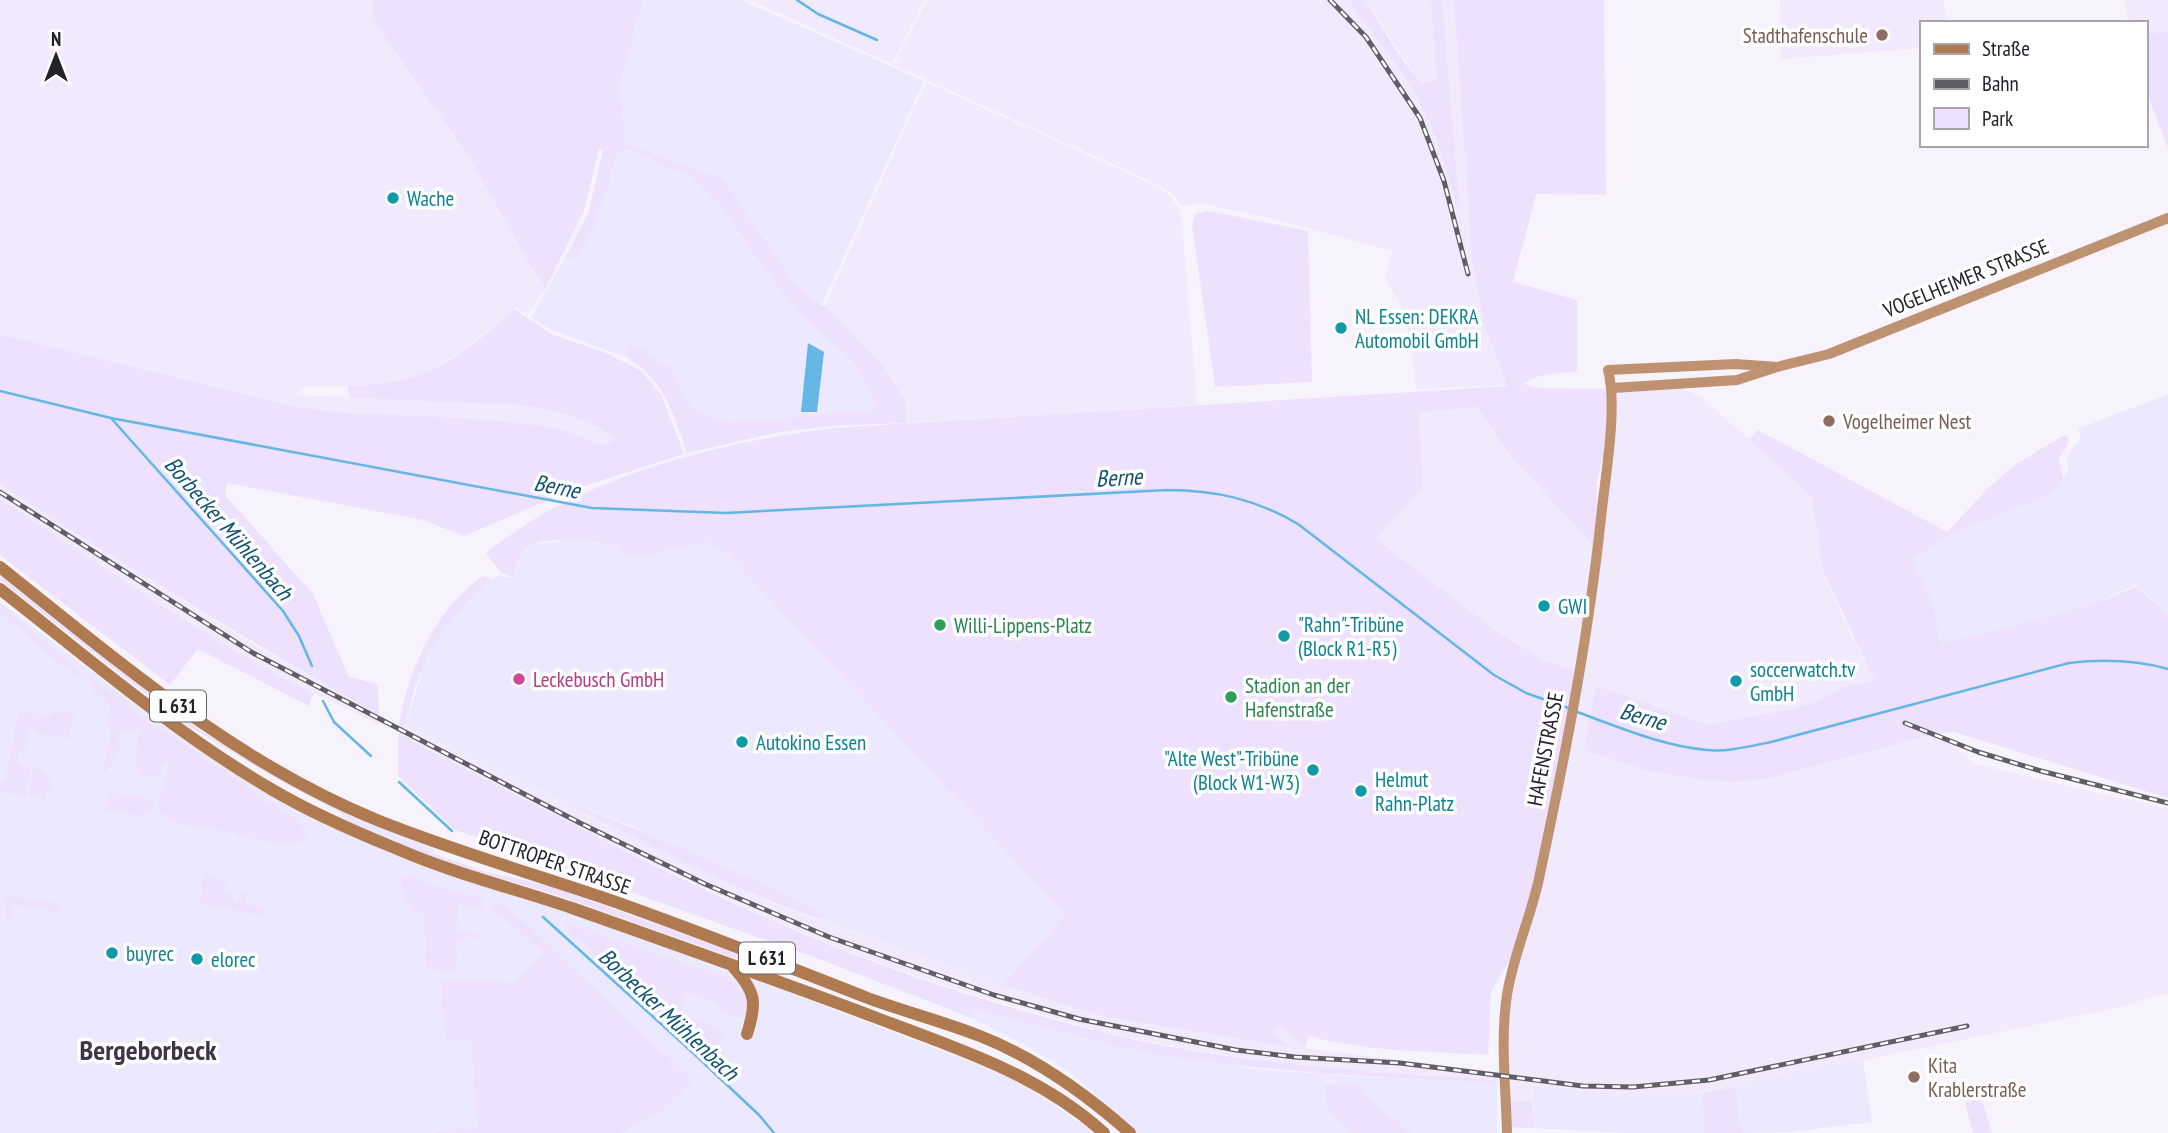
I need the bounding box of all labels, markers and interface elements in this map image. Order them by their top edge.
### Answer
north arrow [21,21,91,91]
legend [1920,21,2147,147]
place label: Stadthafenschule [1743,22,1868,49]
text: N [51,27,61,51]
marker: Stadthafenschule [1874,27,1890,43]
text: Straße [1982,35,2030,62]
text: Bahn [1982,70,2019,97]
text: Park [1982,105,2013,132]
place label: Wache [407,185,454,212]
marker: Wache [385,190,401,206]
street label: VOGELHEIMER STRASSE [1879,233,2053,324]
place label: NL Essen: DEKRA Automobil GmbH [1355,303,1479,354]
marker: NL Essen: DEKRA Automobil GmbH [1333,320,1349,336]
place label: Vogelheimer Nest [1842,408,1971,435]
marker: Vogelheimer Nest [1821,413,1837,429]
water label: Borbecker Mühlenbach [159,450,301,607]
water label: Berne [1095,461,1144,493]
water label: Berne [532,467,584,505]
place label: GWI [1558,593,1587,620]
marker: GWI [1536,598,1552,614]
place label: "Rahn"-Tribüne (Block R1-R5) [1298,611,1404,662]
place label: Willi-Lippens-Platz [954,612,1092,639]
marker: Willi-Lippens-Platz [932,617,948,633]
marker: "Rahn"-Tribüne (Block R1-R5) [1276,628,1292,644]
place label: soccerwatch.tv GmbH [1750,656,1856,707]
place label: Leckebusch GmbH [533,666,664,693]
marker: Leckebusch GmbH [511,671,527,687]
place label: Stadion an der Hafenstraße [1245,672,1350,723]
marker: soccerwatch.tv GmbH [1728,673,1744,689]
marker: Stadion an der Hafenstraße [1223,689,1239,705]
street label: HAFENSTRASSE [1521,690,1569,808]
road number: L 631 [150,691,206,722]
water label: Berne [1617,696,1671,737]
place label: Autokino Essen [756,729,866,756]
marker: Autokino Essen [734,734,750,750]
place label: "Alte West"-Tribüne (Block W1-W3) [1164,745,1299,796]
marker: "Alte West"-Tribüne (Block W1-W3) [1305,762,1321,778]
place label: Helmut Rahn-Platz [1375,766,1454,817]
marker: Helmut Rahn-Platz [1353,783,1369,799]
street label: BOTTROPER STRASSE [476,823,634,901]
place label: buyrec [126,940,174,967]
water label: Borbecker Mühlenbach [593,942,746,1088]
road number: L 631 [739,942,795,974]
marker: buyrec [104,945,120,961]
place label: elorec [211,946,256,973]
marker: elorec [189,951,205,967]
district label: Bergeborbeck [79,1031,217,1068]
place label: Kita Krablerstraße [1928,1052,2026,1103]
marker: Kita Krablerstraße [1906,1069,1922,1085]

